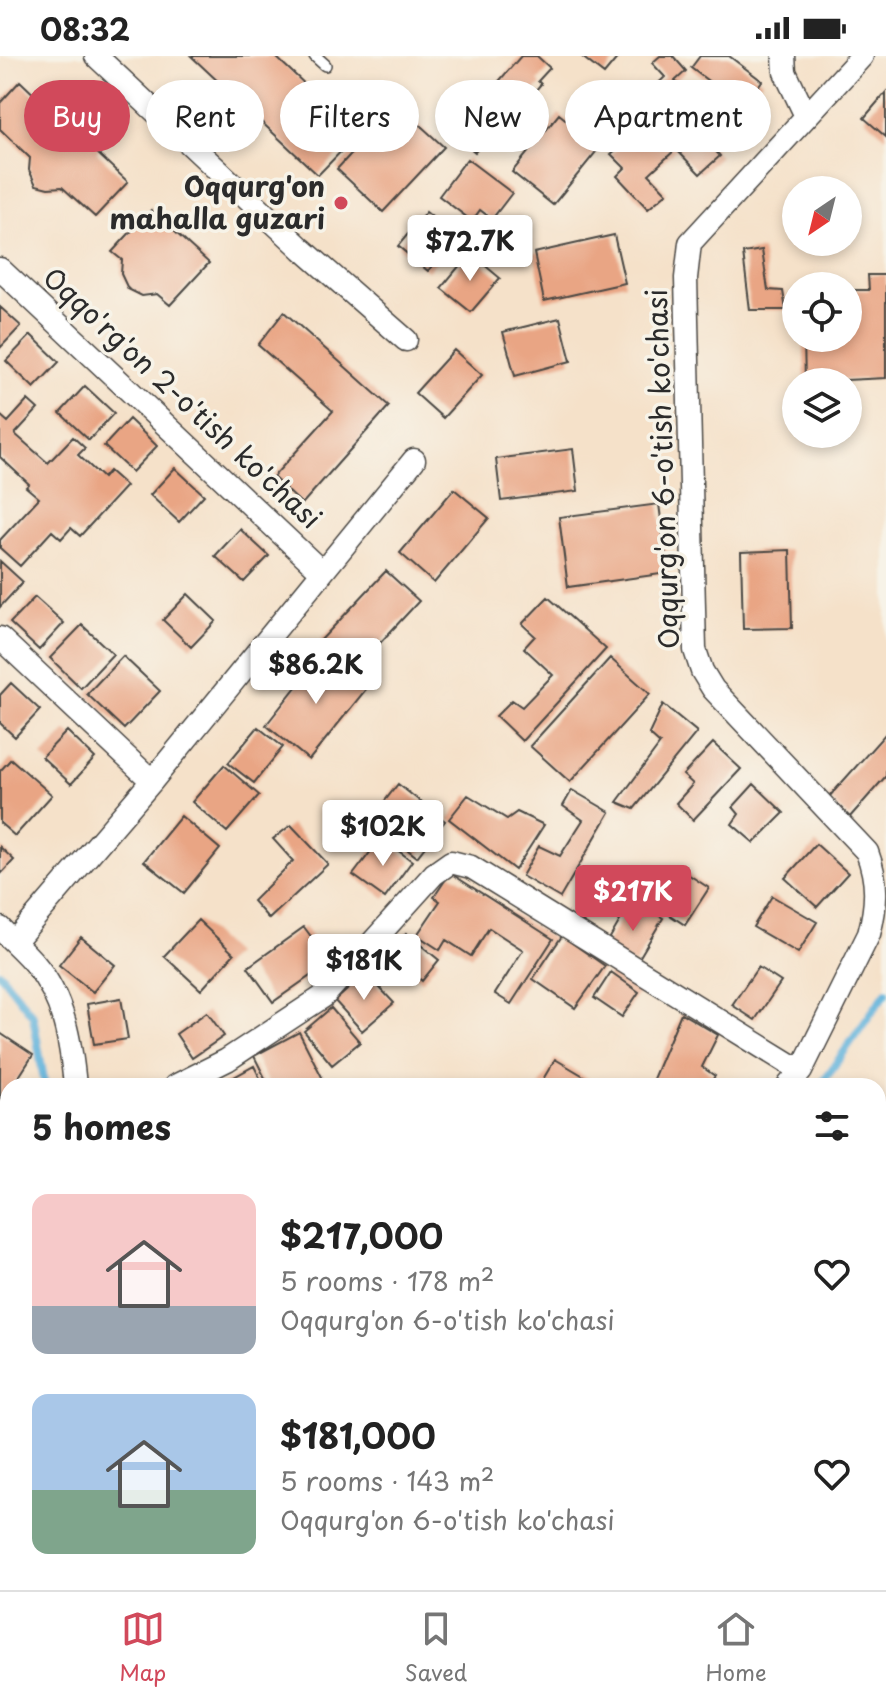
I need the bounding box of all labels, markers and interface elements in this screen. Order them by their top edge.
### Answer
text: 08:32 [40,6,130,51]
chip: Buy [24,80,130,152]
chip: Rent [146,80,264,152]
chip: Filters [280,80,419,152]
chip: New [435,80,549,152]
chip: Apartment [565,80,771,152]
place label: Oqqurg'on mahalla guzari [110,164,325,239]
north arrow [782,176,862,256]
map controls [782,176,862,448]
marker: Oqqurg'on mahalla guzari [332,194,350,212]
pin: $72.7K [405,215,535,283]
text: $72.7K [425,221,515,260]
street label: Oqqo'rg'on 2-o'tish ko'chasi [34,256,332,538]
button: locate [782,272,862,352]
street label: Oqqurg'on 6-o'tish ko'chasi [634,288,689,650]
button: layers [782,368,862,448]
pin: $86.2K [251,638,381,706]
text: $86.2K [269,644,363,683]
pin: $102K [327,800,439,868]
text: $102K [340,806,426,845]
pin: $217K [577,865,689,933]
text: $217K [593,871,673,910]
pin: $181K [308,934,420,1002]
text: $181K [326,940,402,979]
text: 5 homes [32,1100,171,1152]
icon: filters [810,1104,854,1148]
text: $217,000 [280,1209,443,1261]
icon: home [96,1226,192,1322]
icon: heart [810,1252,854,1296]
text: 5 rooms · 178 m² [280,1261,494,1300]
text: Oqqurg'on 6-o'tish ko'chasi [280,1300,615,1339]
text: $181,000 [280,1409,436,1461]
icon: home [96,1426,192,1522]
icon: heart [810,1452,854,1496]
text: 5 rooms · 143 m² [280,1461,495,1500]
text: Oqqurg'on 6-o'tish ko'chasi [280,1500,615,1539]
tab: Map [119,1607,166,1688]
tab: Saved [405,1607,467,1688]
tab: Home [706,1607,767,1688]

